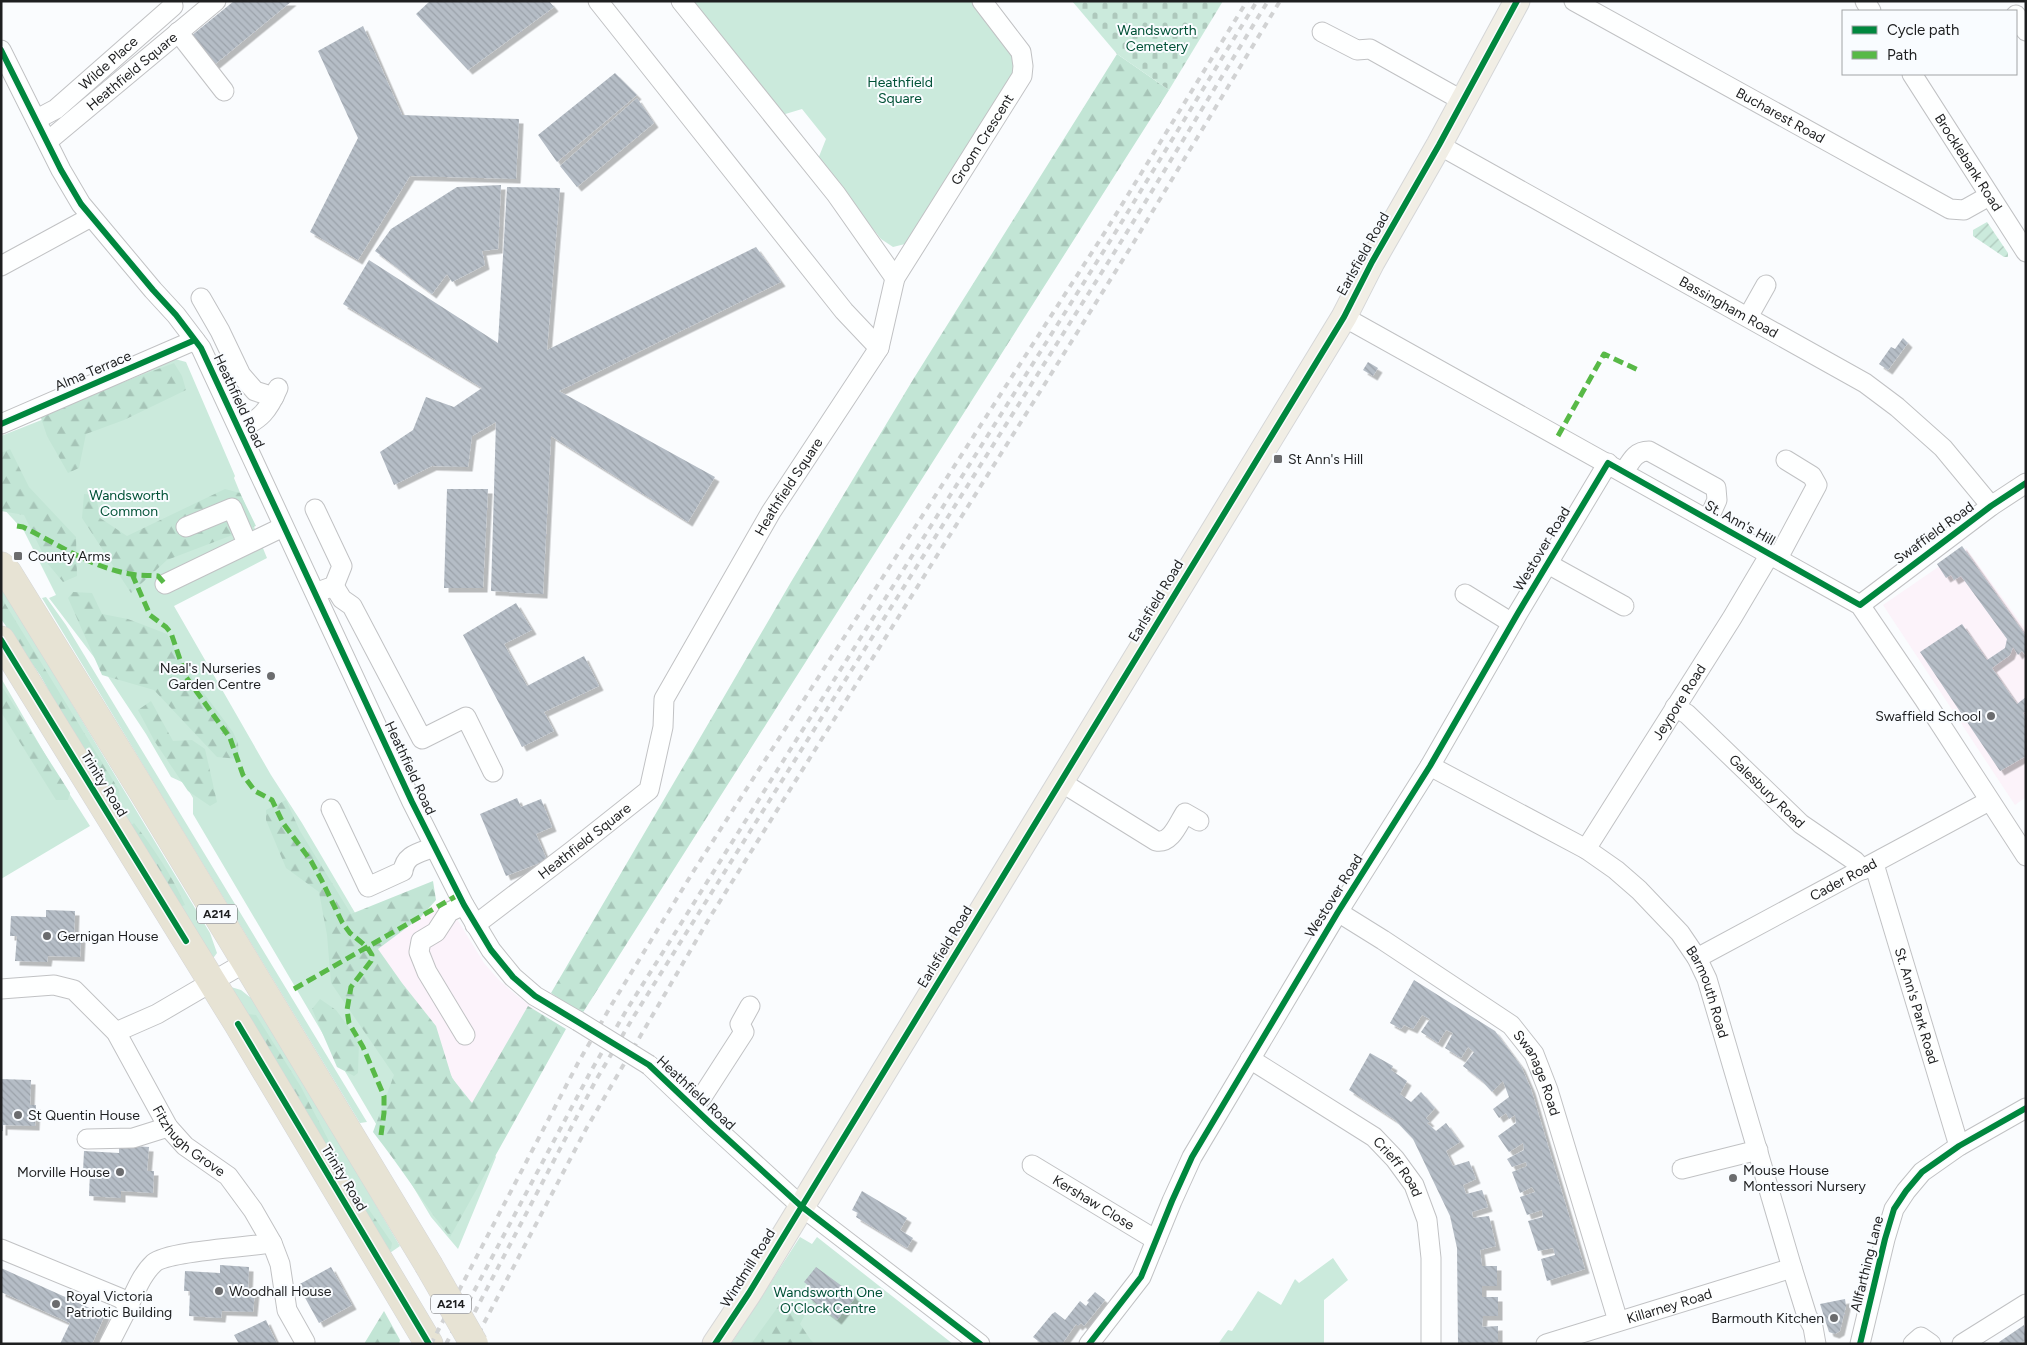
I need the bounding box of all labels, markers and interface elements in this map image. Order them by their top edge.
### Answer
legend [1842,10,2017,75]
text: Cycle path [1887,21,1959,39]
park label: Wandsworth Cemetery [1117,22,1197,55]
street label: Heathfield Square [83,28,181,114]
street label: Wilde Place [75,32,141,93]
text: Path [1887,46,1917,64]
park label: Heathfield Square [867,74,933,107]
street label: Bucharest Road [1733,84,1828,147]
street label: Groom Crescent [947,91,1017,188]
street label: Brocklebank Road [1931,111,2006,214]
street label: Earlsfield Road [1333,209,1393,299]
street label: Bassingham Road [1676,273,1781,341]
street label: Alma Terrace [52,347,134,395]
street label: Heathfield Road [210,351,268,451]
street label: Heathfield Square [751,434,826,539]
place label: St Ann's Hill [1288,451,1363,468]
marker: St Ann's Hill [1272,453,1284,465]
park label: Wandsworth Common [89,487,169,520]
street label: St. Ann's Hill [1702,497,1778,549]
street label: Swaffield Road [1891,498,1977,568]
street label: Westover Road [1510,504,1574,594]
place label: County Arms [28,548,111,565]
marker: County Arms [12,550,24,562]
street label: Earlsfield Road [1125,557,1187,645]
place label: Neal's Nurseries Garden Centre [160,660,261,693]
street label: Jeypore Road [1649,661,1709,743]
marker: Neal's Nurseries Garden Centre [265,670,277,682]
place label: Swaffield School [1875,708,1981,725]
marker: Swaffield School [1985,710,1997,722]
street label: Heathfield Road [381,718,439,818]
street label: Trinity Road [77,748,131,820]
street label: Galesbury Road [1725,751,1808,832]
street label: Heathfield Square [535,799,635,882]
street label: Westover Road [1302,851,1366,941]
street label: Cader Road [1807,854,1880,904]
street label: Earlsfield Road [914,903,976,991]
road number: A214 [197,904,237,924]
place label: Gernigan House [57,928,159,945]
marker: Gernigan House [41,930,53,942]
street label: Barmouth Road [1683,942,1732,1040]
street label: St. Ann's Park Road [1891,946,1942,1066]
street label: Swanage Road [1510,1027,1564,1118]
street label: Heathfield Road [653,1052,739,1134]
street label: Fitzhugh Grove [149,1102,229,1180]
place label: St Quentin House [28,1107,140,1124]
marker: St Quentin House [12,1109,24,1121]
street label: Crieff Road [1370,1133,1426,1199]
street label: Trinity Road [318,1142,370,1214]
place label: Mouse House Montessori Nursery [1743,1162,1867,1195]
place label: Morville House [17,1164,110,1181]
marker: Morville House [114,1166,126,1178]
street label: Kershaw Close [1050,1171,1138,1234]
marker: Mouse House Montessori Nursery [1727,1172,1739,1184]
street label: Allfarthing Lane [1847,1214,1887,1314]
street label: Windmill Road [717,1225,779,1311]
place label: Woodhall House [229,1283,332,1300]
park label: Wandsworth One O'Clock Centre [773,1284,883,1317]
marker: Woodhall House [213,1285,225,1297]
street label: Killarney Road [1625,1285,1714,1327]
place label: Royal Victoria Patriotic Building [66,1288,172,1321]
road number: A214 [431,1295,471,1314]
marker: Royal Victoria Patriotic Building [50,1298,62,1310]
place label: Barmouth Kitchen [1711,1310,1824,1327]
marker: Barmouth Kitchen [1828,1312,1840,1324]

